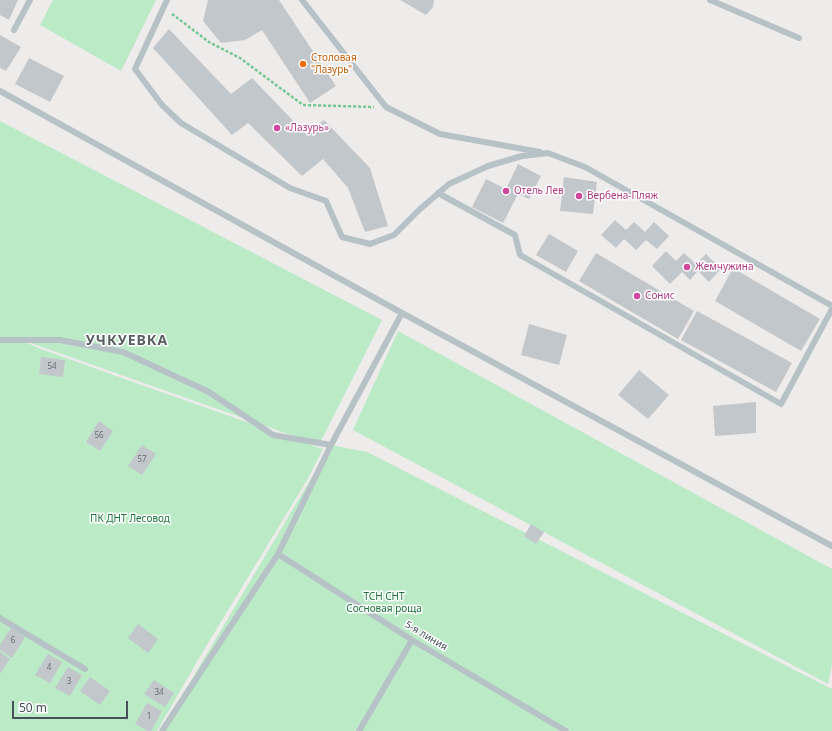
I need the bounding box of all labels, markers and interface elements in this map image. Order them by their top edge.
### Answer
place label: Столовая "Лазурь" [311,52,357,76]
marker: Столовая "Лазурь" [298,59,308,69]
place label: «Лазурь» [285,122,329,134]
marker: «Лазурь» [272,123,282,133]
place label: Отель Лев [514,185,564,197]
marker: Отель Лев [501,186,511,196]
place label: Вербена-Пляж [587,190,658,202]
marker: Вербена-Пляж [574,191,584,201]
place label: Жемчужина [695,261,754,273]
marker: Жемчужина [682,262,692,272]
place label: Сонис [645,290,675,302]
marker: Сонис [632,291,642,301]
district label: УЧКУЕВКА [86,333,168,349]
house number: 54 [47,362,57,372]
house number: 56 [94,431,104,441]
house number: 57 [137,455,147,465]
park label: ПК ДНТ Лесовод [90,513,170,525]
park label: ТСН СНТ Сосновая роща [346,591,422,614]
street label: 5-я линия [403,619,449,653]
house number: 6 [11,636,15,646]
house number: 4 [47,663,51,673]
house number: 3 [67,677,71,687]
house number: 34 [154,688,164,698]
scale bar [14,693,130,719]
text: 50 m [19,699,47,716]
house number: 1 [147,712,151,722]

